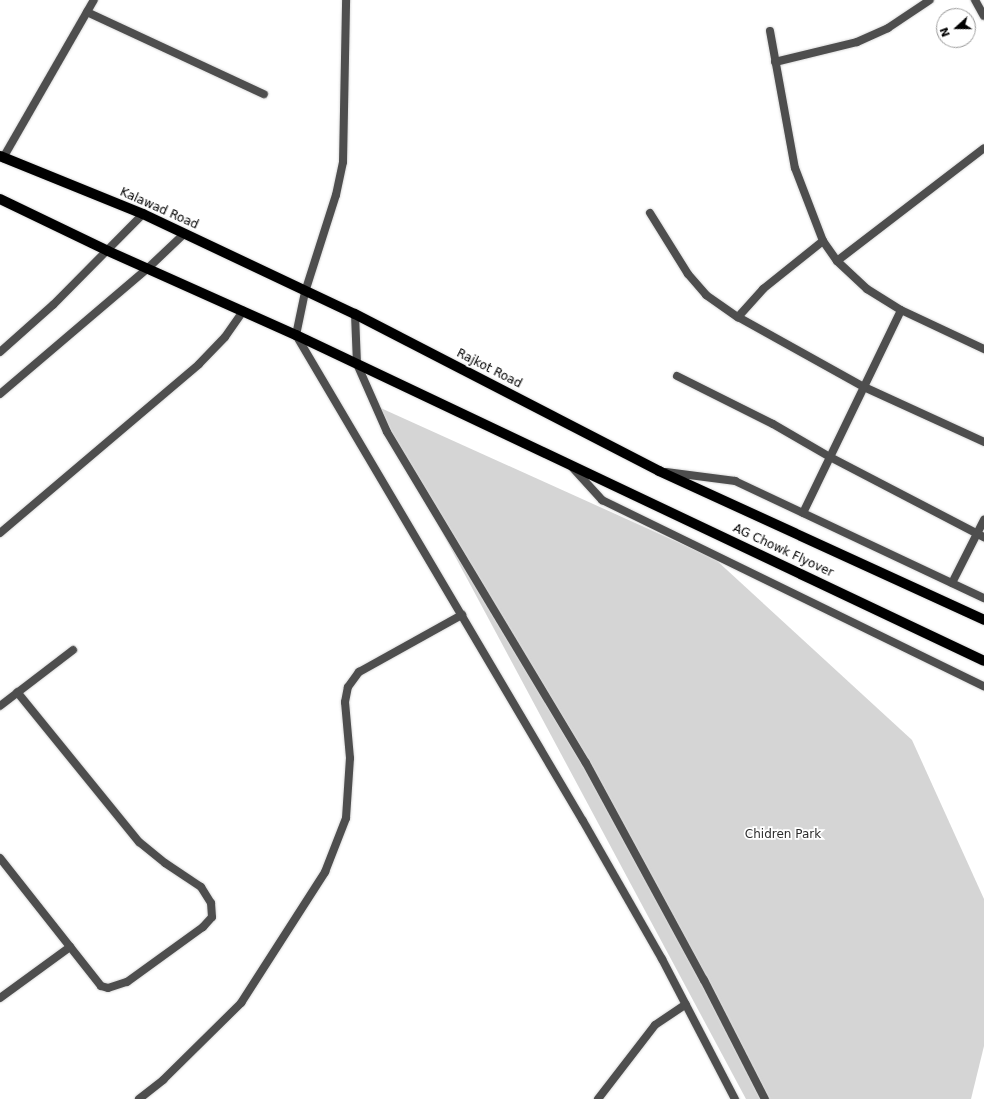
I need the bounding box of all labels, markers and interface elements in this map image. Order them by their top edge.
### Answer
north arrow [936,8,976,48]
text: N [938,25,953,39]
street label: Kalawad Road [118,185,200,233]
street label: Rajkot Road [454,346,524,392]
street label: AG Chowk Flyover [731,521,835,581]
park label: Chidren Park [745,828,821,842]

